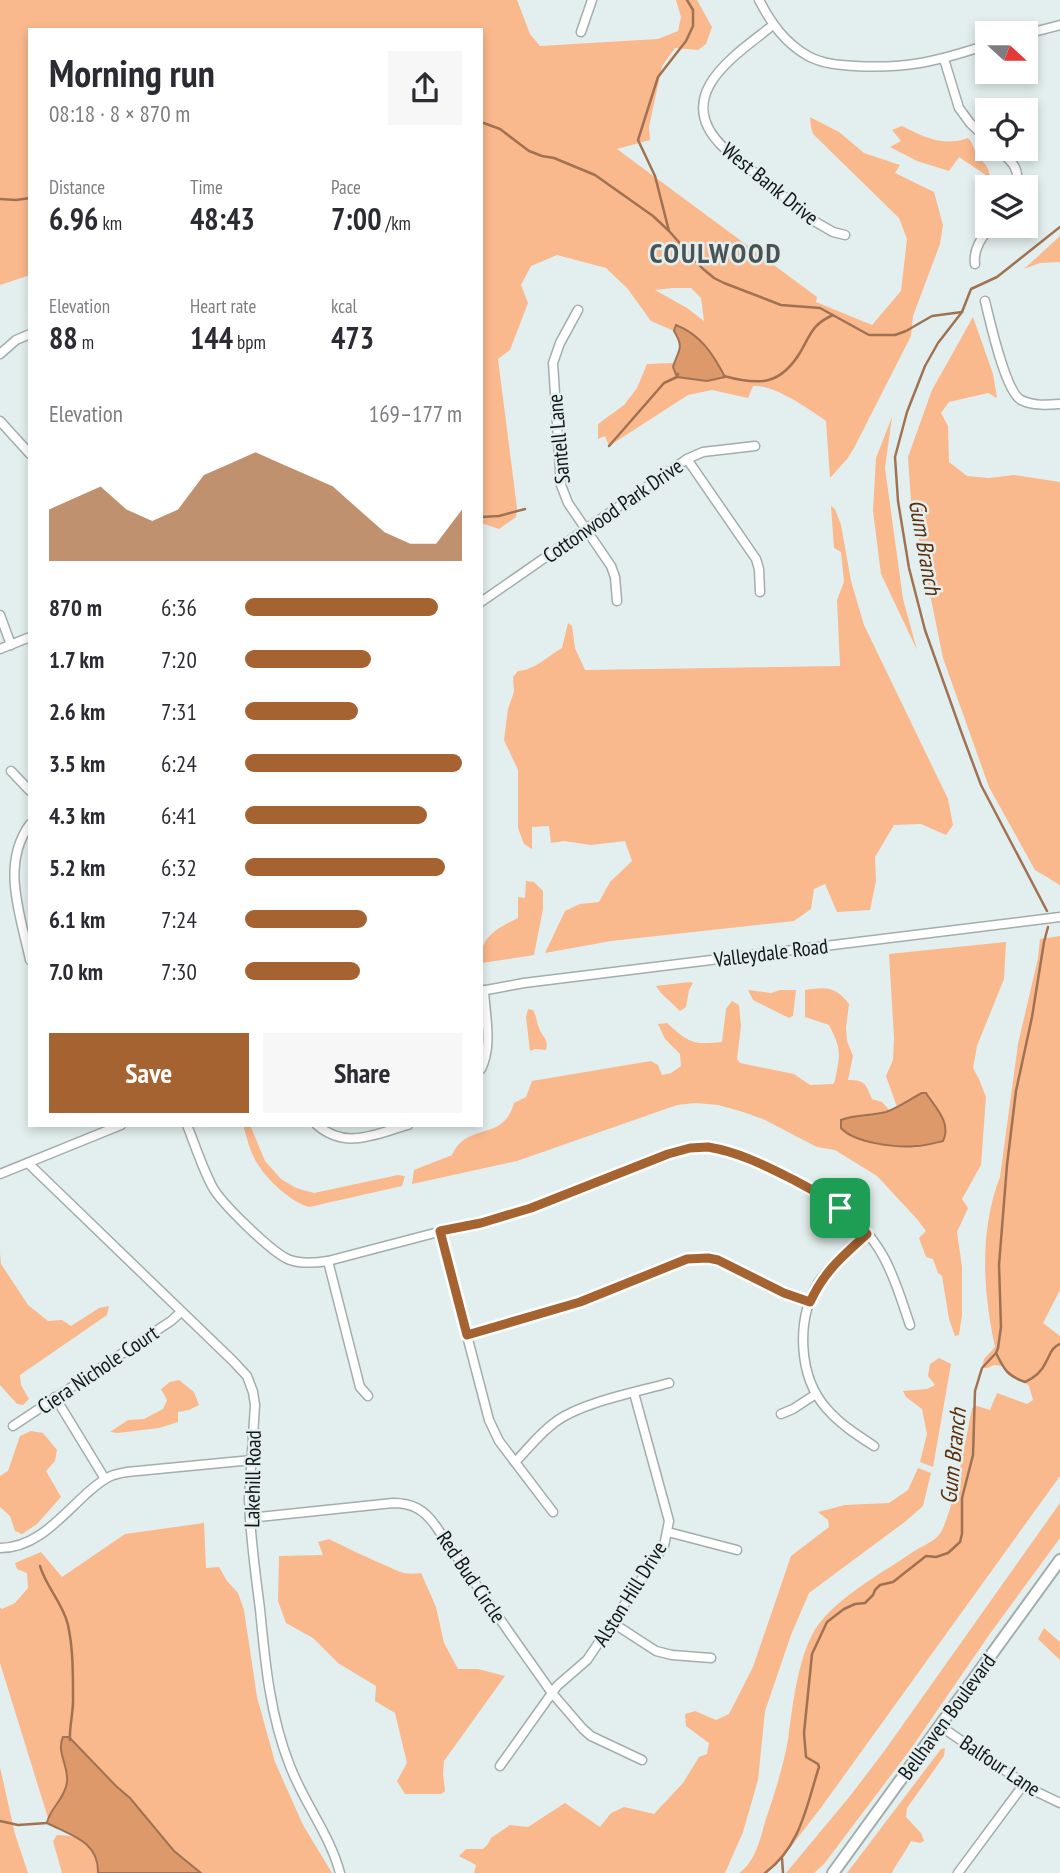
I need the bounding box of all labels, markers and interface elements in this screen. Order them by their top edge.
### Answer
north arrow [975,21,1038,84]
map controls [975,21,1038,238]
text: Morning run [49,48,215,97]
button: share [388,51,462,125]
button: locate [975,98,1038,161]
text: 08:18 · 8 × 870 m [49,99,190,128]
street label: West Bank Drive [716,136,824,231]
text: Distance [49,175,105,199]
text: Time [190,175,223,199]
text: Pace [331,175,361,199]
button: layers [975,175,1038,238]
text: 6.96 [49,199,98,238]
text: 48:43 [190,199,255,238]
text: 7:00 [331,199,382,238]
text: km [98,211,122,235]
text: /km [382,211,411,235]
district label: COULWOOD [649,234,783,271]
text: Elevation [49,294,110,318]
text: Heart rate [190,294,256,318]
text: kcal [331,294,357,318]
text: 88 [49,318,78,357]
text: 144 [190,318,233,357]
text: 473 [331,318,374,357]
text: m [78,330,94,354]
text: bpm [233,330,266,354]
street label: Santell Lane [541,393,576,485]
text: Elevation [49,399,123,428]
text: 169–177 m [369,399,462,428]
street label: Cottonwood Park Drive [537,452,688,569]
water label: Gum Branch [903,497,948,598]
text: 870 m [49,593,102,622]
text: 6:36 [161,593,197,622]
text: 1.7 km [49,645,104,674]
text: 7:20 [161,645,197,674]
text: 2.6 km [49,697,105,726]
text: 7:31 [161,697,197,726]
text: 3.5 km [49,749,105,778]
text: 6:24 [161,749,197,778]
text: 4.3 km [49,801,105,830]
text: 6:41 [161,801,197,830]
text: 5.2 km [49,853,105,882]
text: 6:32 [161,853,197,882]
text: 6.1 km [49,905,105,934]
text: 7:24 [161,905,197,934]
street label: Valleydale Road [711,932,829,973]
text: 7.0 km [49,957,103,986]
text: 7:30 [161,957,197,986]
button: Save [49,1033,249,1113]
button: Share [263,1033,462,1113]
pin [810,1178,870,1238]
icon: arrive [821,1189,859,1227]
street label: Ciera Nichole Court [32,1319,164,1420]
water label: Gum Branch [933,1405,972,1505]
street label: Lakehill Road [238,1430,267,1528]
street label: Red Bud Circle [431,1526,512,1628]
street label: Alston Hill Drive [587,1536,672,1651]
street label: Bellhaven Boulevard [892,1648,1001,1785]
street label: Balfour Lane [955,1729,1046,1802]

